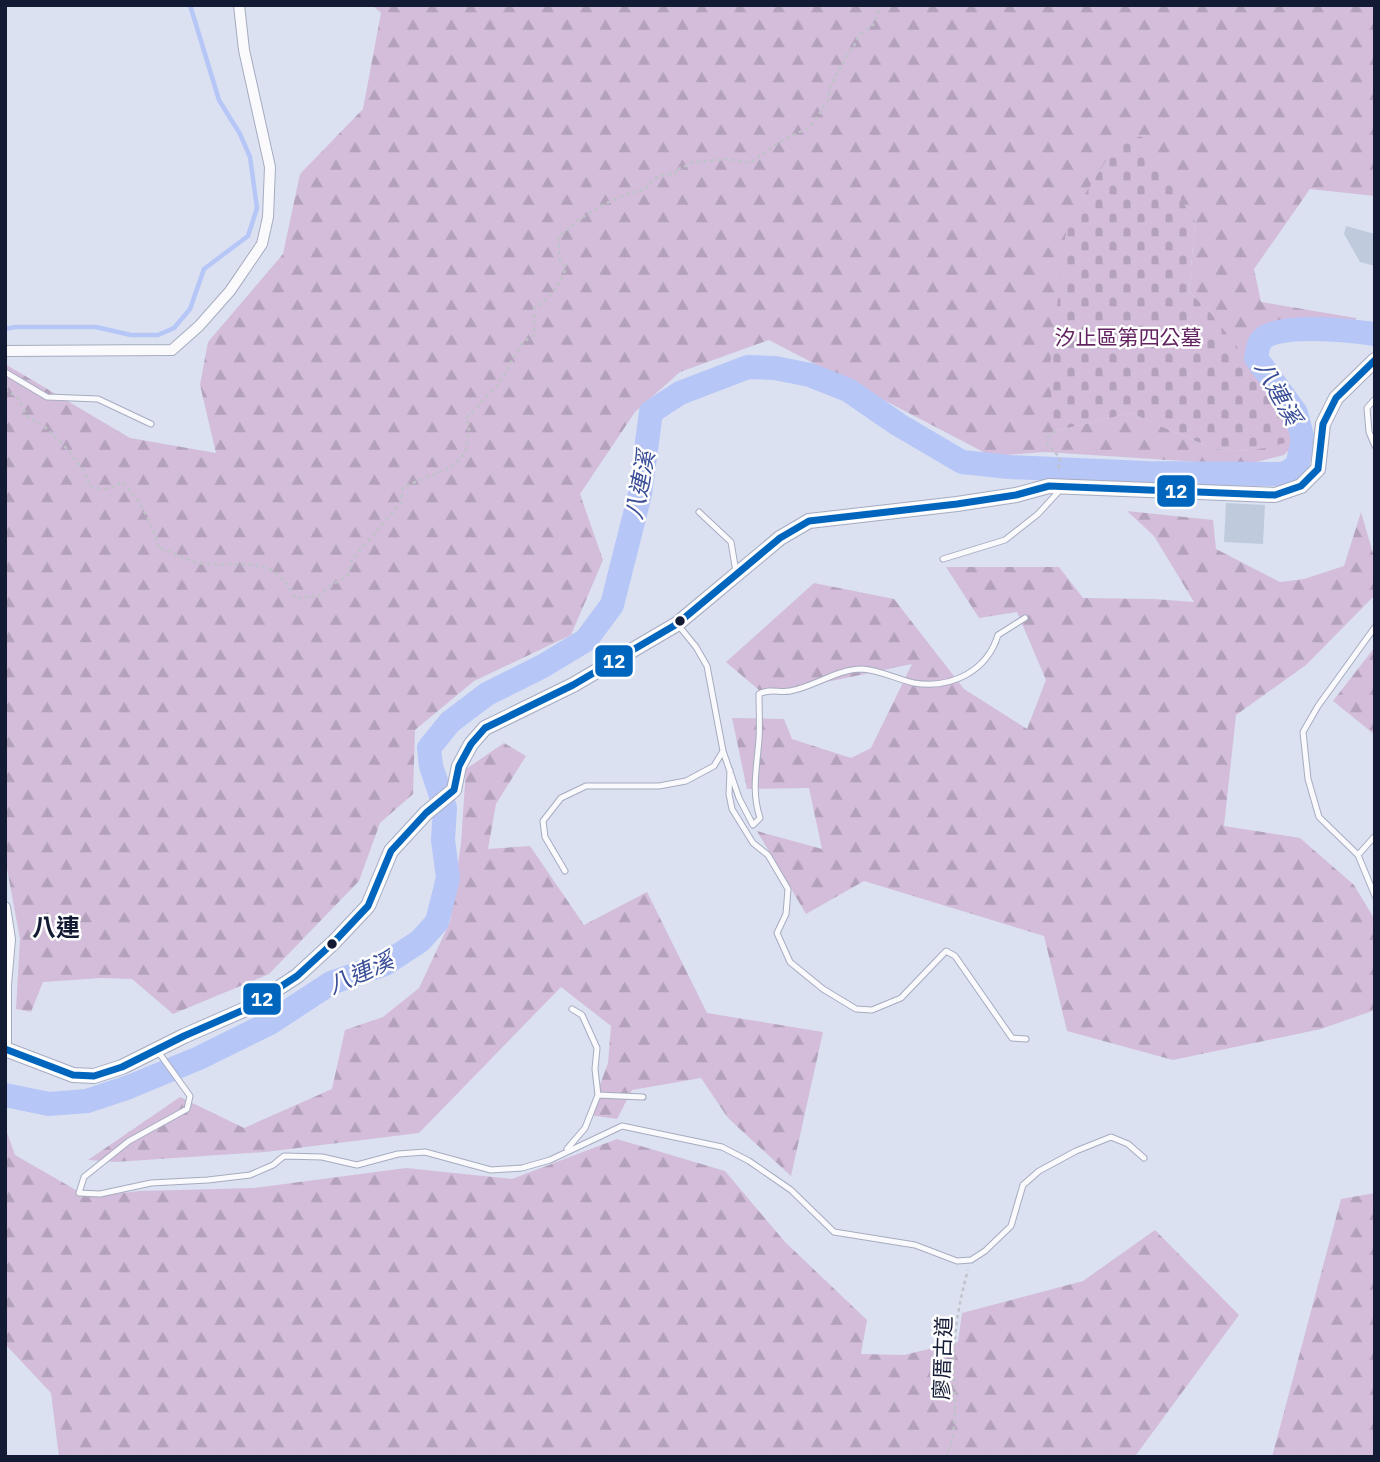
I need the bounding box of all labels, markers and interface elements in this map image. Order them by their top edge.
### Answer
park label: 汐止區第四公墓 [1055,323,1202,351]
water label: 八連溪 [1249,355,1310,432]
water label: 八連溪 [618,445,661,522]
line badge: 12 [1156,474,1196,508]
text: 12 [1165,479,1187,503]
unlabelled marker [673,614,687,628]
line badge: 12 [594,644,634,678]
text: 12 [603,649,625,673]
district label: 八連 [32,911,80,943]
unlabelled marker [325,937,339,951]
water label: 八連溪 [322,943,400,1000]
line badge: 12 [242,982,282,1016]
text: 12 [251,987,273,1011]
street label: 廖厝古道 [927,1316,957,1400]

